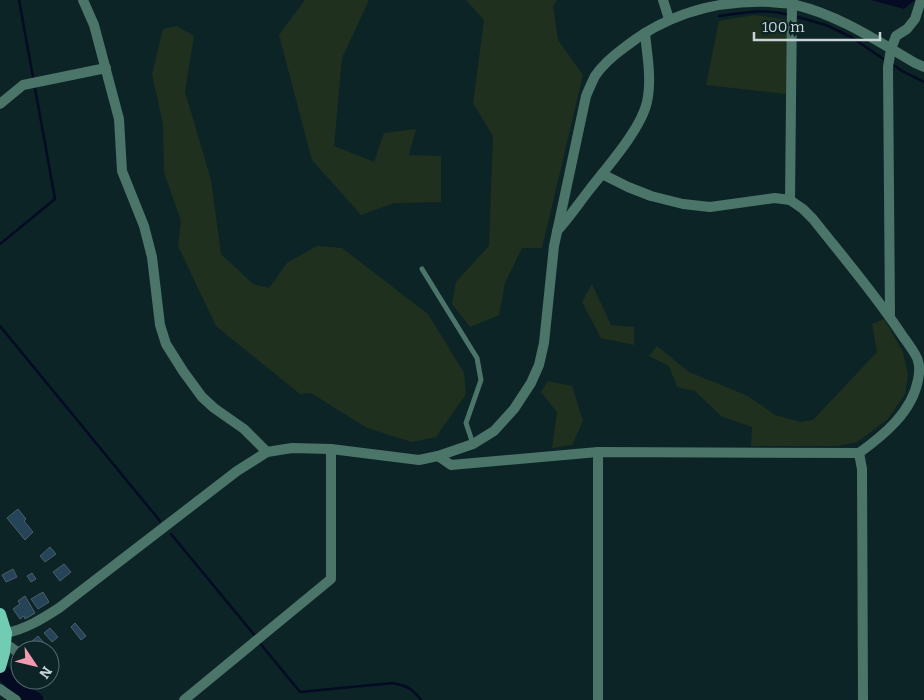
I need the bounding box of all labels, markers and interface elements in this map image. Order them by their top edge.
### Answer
scale bar [754,10,880,42]
text: 100 m [762,18,805,36]
north arrow [10,640,60,690]
text: N [35,663,55,682]

